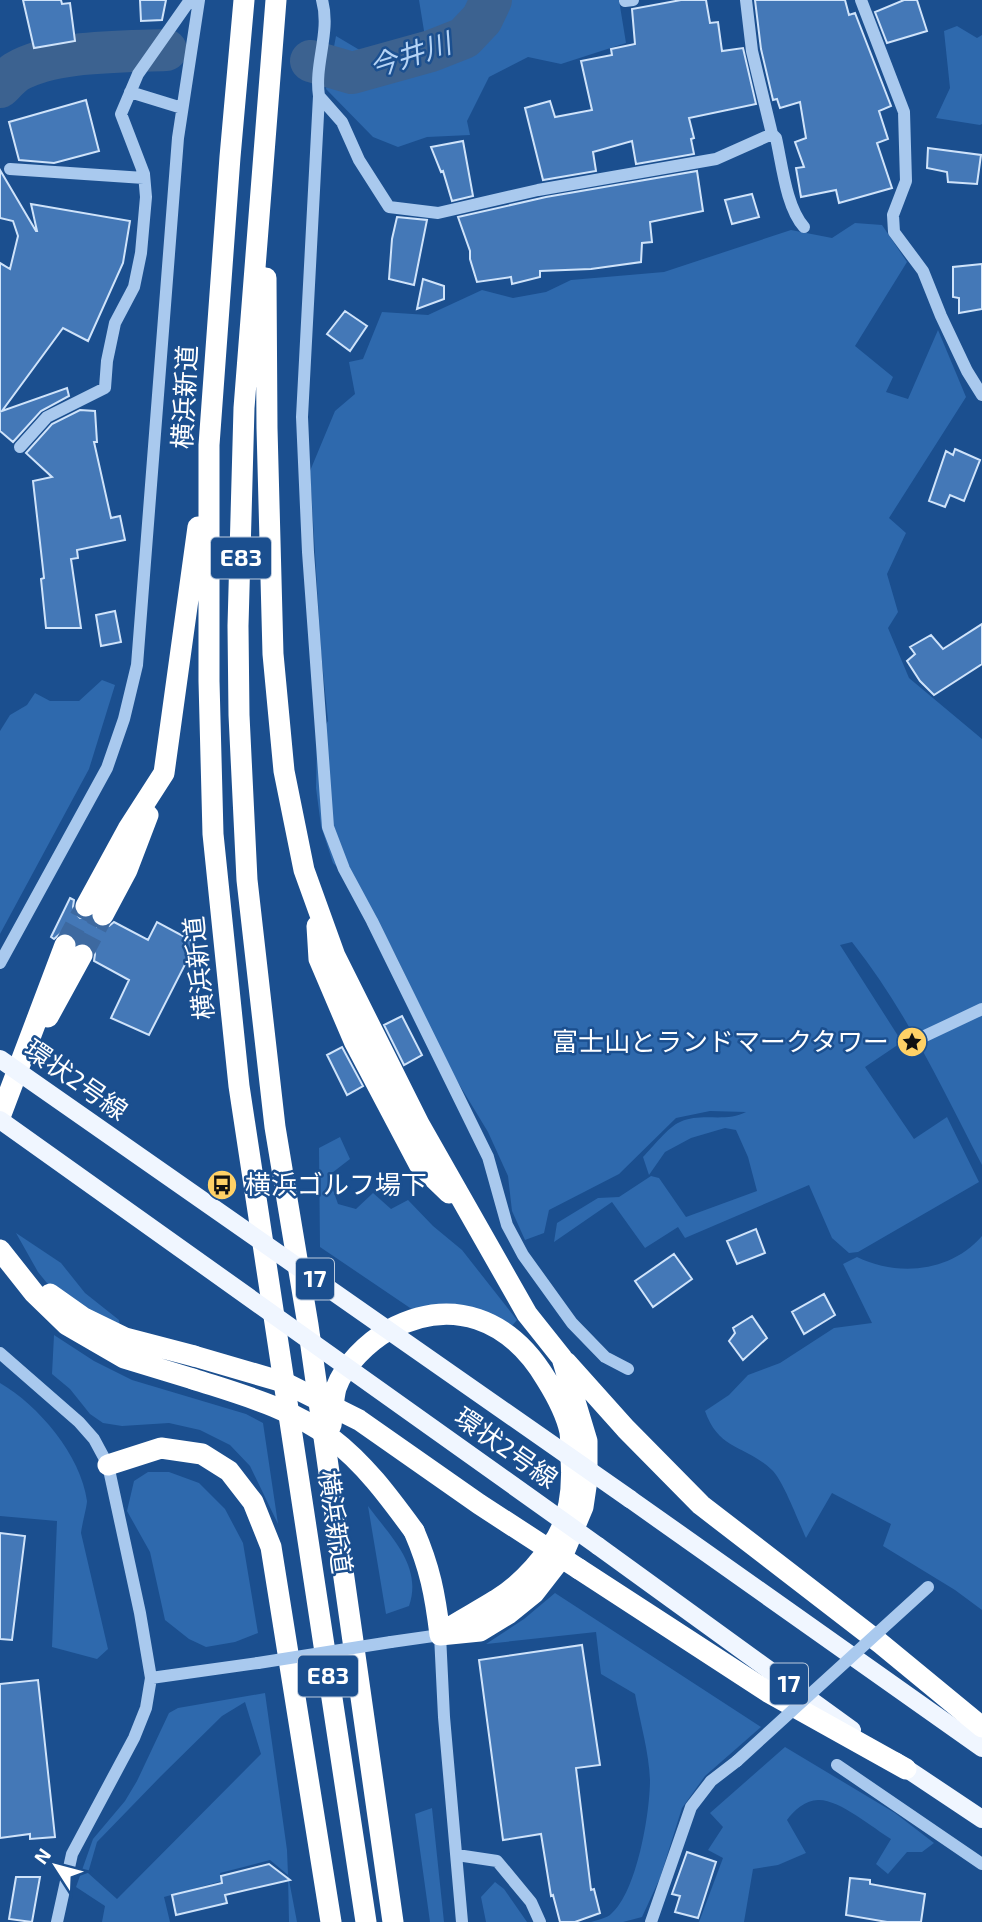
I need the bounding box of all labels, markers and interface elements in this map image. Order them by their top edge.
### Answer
water label: 今井川 [364,24,458,83]
street label: 横浜新道 [165,344,202,450]
road number: E83 [211,538,271,578]
street label: 横浜新道 [177,915,218,1021]
place label: 富士山とランドマークタワー [552,1025,889,1056]
place icon: 富士山とランドマークタワー [895,1025,929,1059]
street label: 環状2号線 [19,1032,134,1125]
bus stop icon: 横浜ゴルフ場下 [205,1168,239,1202]
place label: 横浜ゴルフ場下 [245,1168,427,1199]
road number: 17 [296,1259,334,1300]
street label: 環状2号線 [449,1400,564,1493]
street label: 横浜新道 [314,1468,359,1575]
road number: E83 [298,1656,358,1696]
road number: 17 [770,1664,808,1704]
north arrow [21,1831,91,1901]
text: N [29,1843,55,1868]

